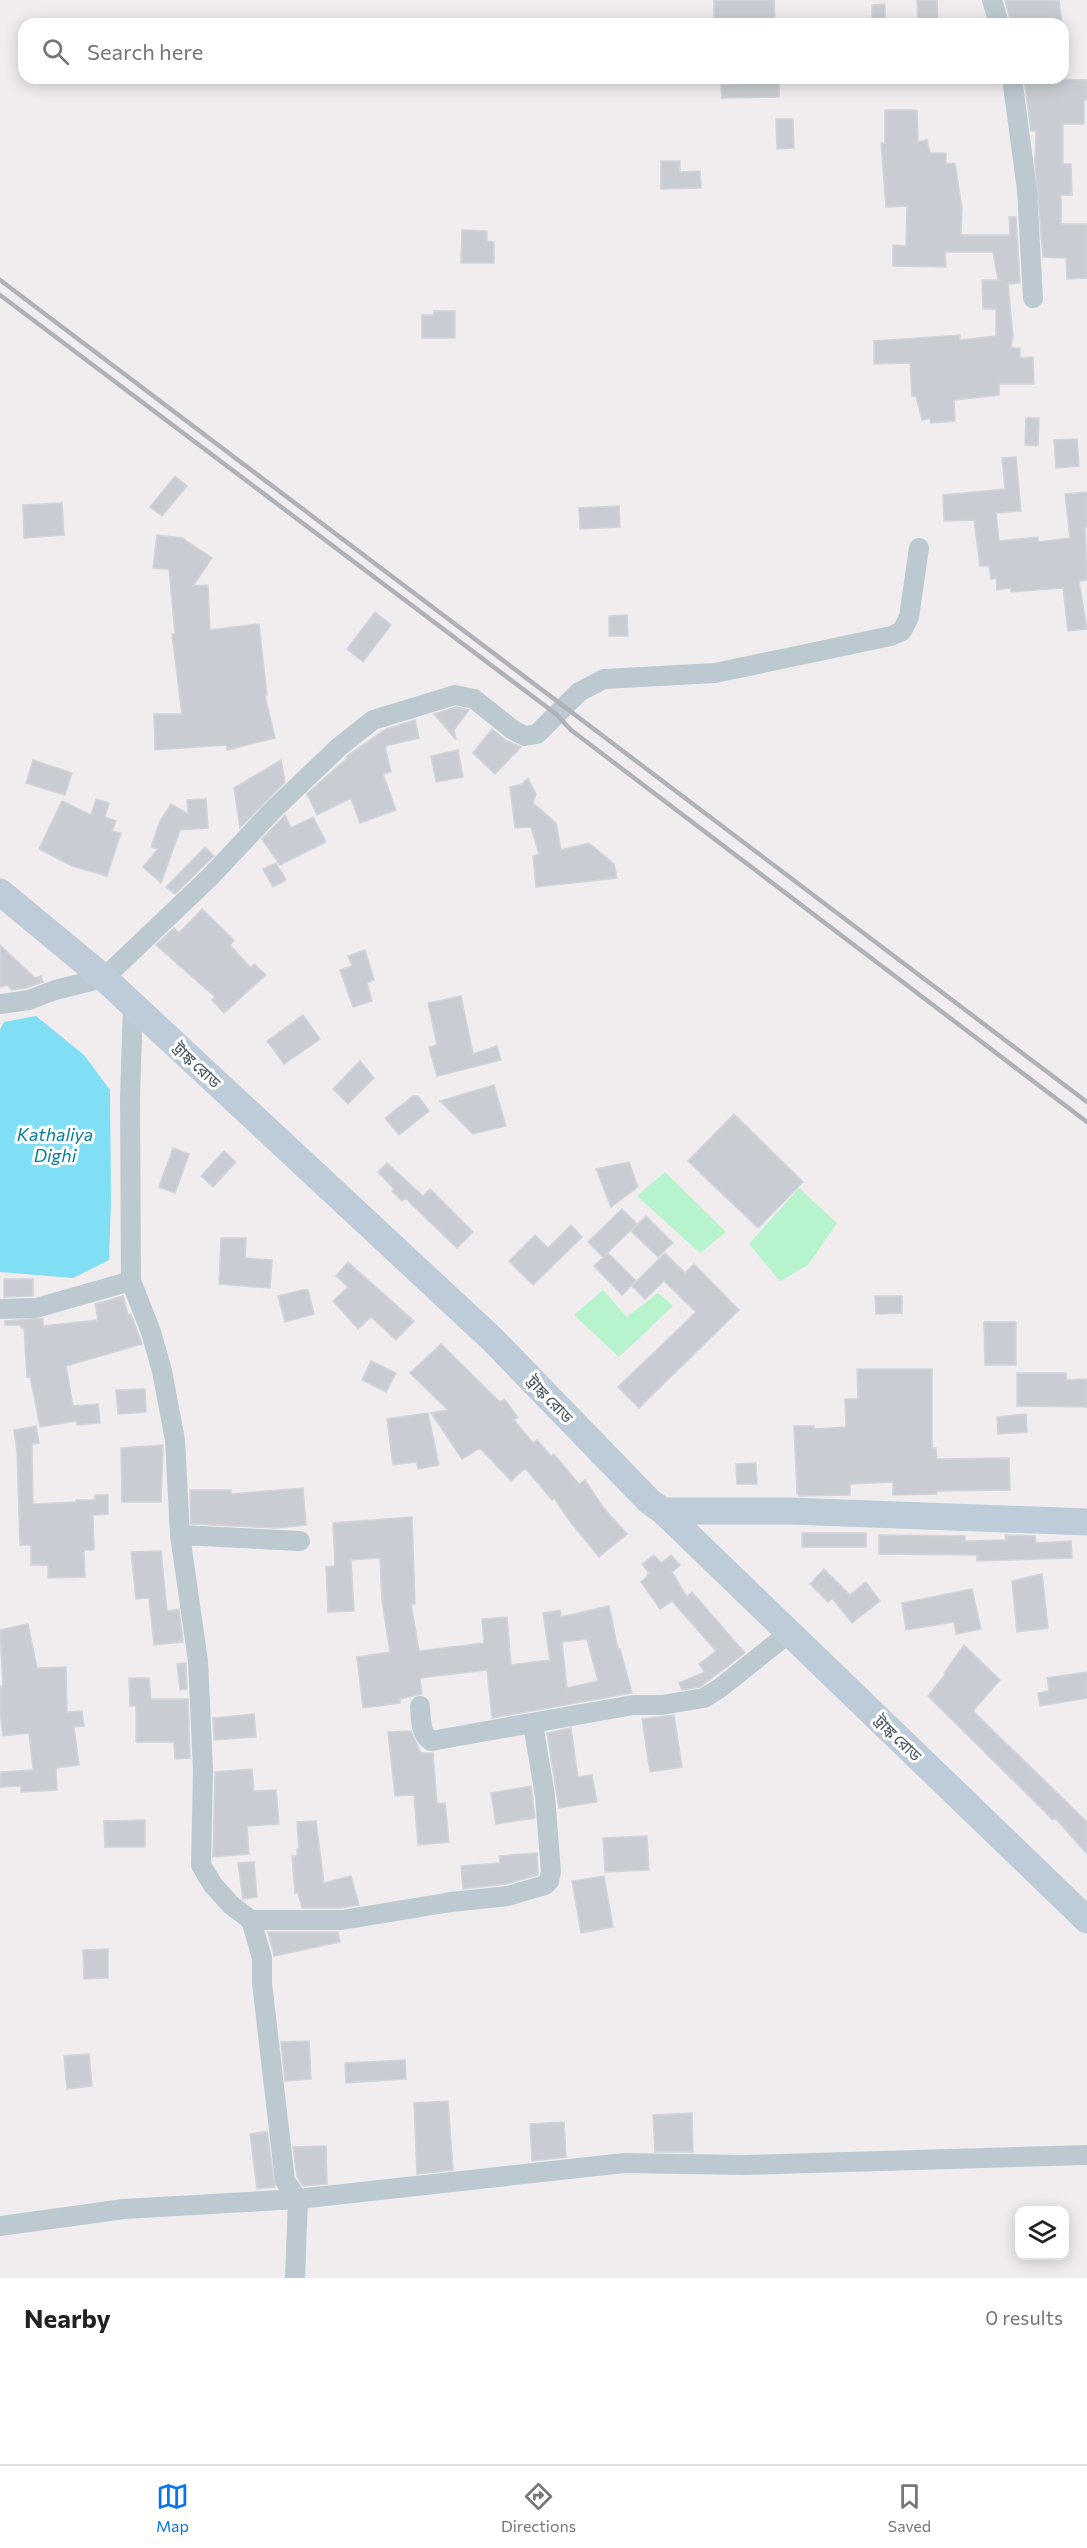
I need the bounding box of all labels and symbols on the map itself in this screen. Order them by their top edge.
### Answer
street label: ট্রাঙ্ক রোড [169,1037,226,1092]
water label: Kathaliya Dighi [17,1123,93,1166]
street label: ট্রাঙ্ক রোড [523,1370,578,1427]
street label: ট্রাঙ্ক রোড [870,1710,926,1765]

